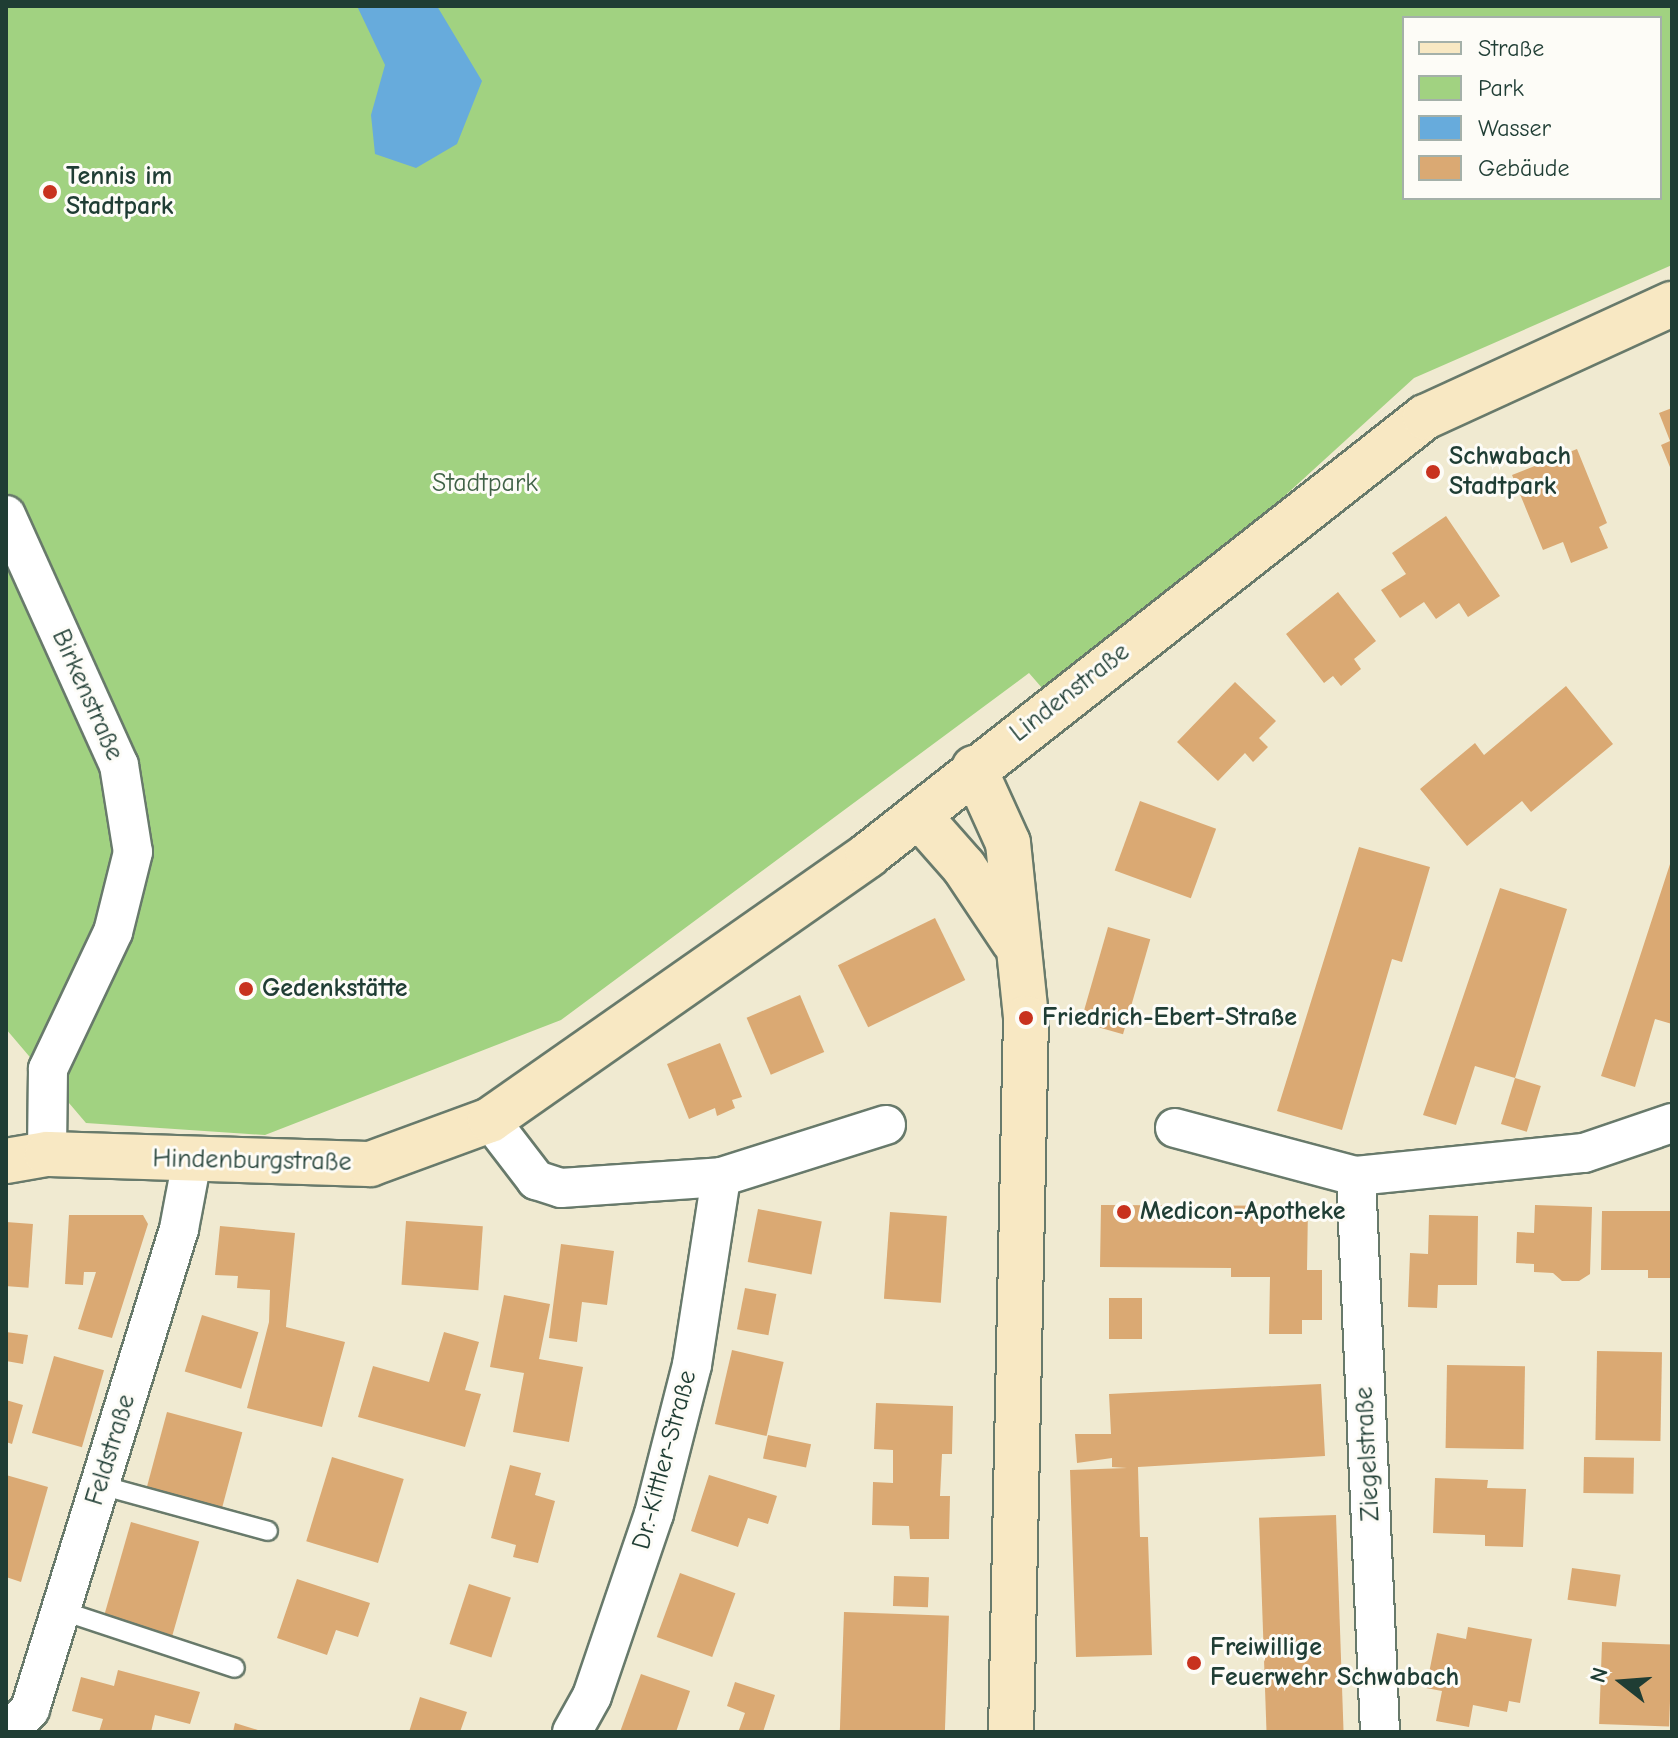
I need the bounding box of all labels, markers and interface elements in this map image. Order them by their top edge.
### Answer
legend [1402,16,1662,200]
text: Straße [1478,34,1544,62]
text: Park [1478,74,1524,102]
text: Wasser [1478,114,1551,142]
text: Gebäude [1478,154,1569,182]
place label: Tennis im Stadtpark [66,161,173,222]
marker: Tennis im Stadtpark [41,183,59,201]
place label: Schwabach Stadtpark [1449,441,1571,502]
marker: Schwabach Stadtpark [1424,463,1442,481]
park label: Stadtpark [432,468,538,500]
street label: Birkenstraße [44,625,130,765]
street label: Lindenstraße [1004,637,1136,749]
place label: Gedenkstätte [262,973,408,1005]
marker: Gedenkstätte [237,980,255,998]
place label: Friedrich-Ebert-Straße [1042,1002,1297,1034]
marker: Friedrich-Ebert-Straße [1017,1009,1035,1027]
street label: Hindenburgstraße [152,1144,352,1178]
place label: Medicon-Apotheke [1140,1196,1346,1228]
marker: Medicon-Apotheke [1115,1203,1133,1221]
street label: Dr.-Kittler-Straße [626,1367,704,1553]
street label: Ziegelstraße [1349,1386,1387,1522]
street label: Feldstraße [79,1391,143,1509]
place label: Freiwillige Feuerwehr Schwabach [1210,1632,1459,1694]
north arrow [1582,1642,1662,1722]
marker: Freiwillige Feuerwehr Schwabach [1185,1654,1203,1672]
text: N [1585,1664,1614,1686]

